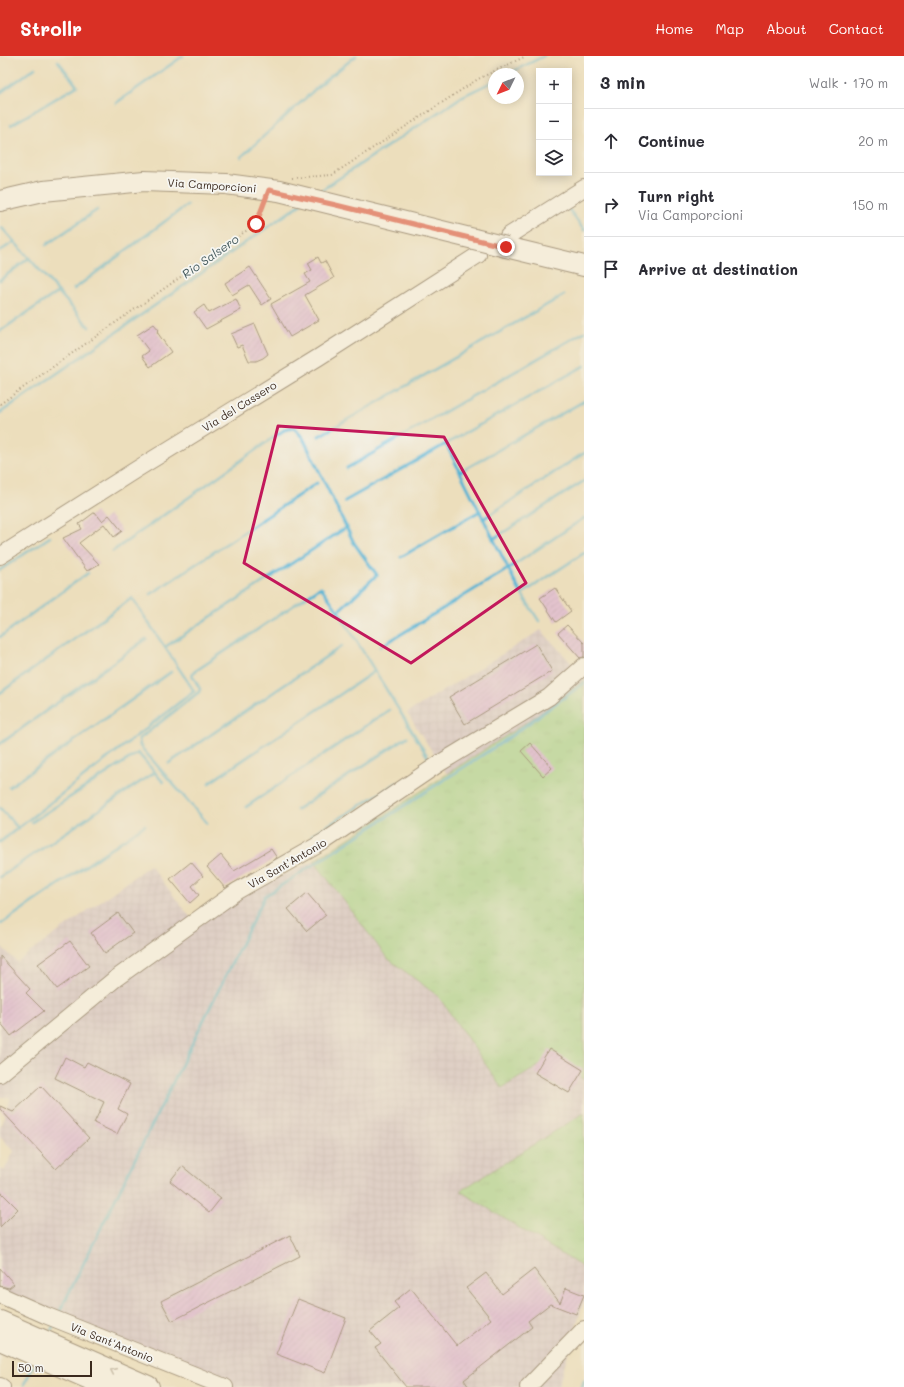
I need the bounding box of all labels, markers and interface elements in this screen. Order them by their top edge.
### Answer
text: Strollr [20,16,82,41]
text: Home [655,19,693,38]
text: Map [715,19,744,38]
text: About [766,19,807,38]
text: Contact [829,19,884,38]
north arrow [488,68,524,104]
map controls [536,68,572,176]
button: + [536,68,572,104]
text: 3 min [600,71,645,93]
text: Walk · 170 m [809,74,888,91]
button: − [536,104,572,140]
icon: ahead [600,130,622,152]
text: Continue [638,131,705,151]
text: 20 m [858,132,888,149]
button: layers [536,140,572,176]
street label: Via Camporcioni [167,174,257,196]
text: Turn right [638,186,715,206]
icon: right [600,194,622,216]
text: 150 m [852,196,888,213]
text: Via Camporcioni [638,206,743,223]
route start [247,215,265,233]
water label: Rio Salsero [178,231,242,281]
route end [497,238,515,256]
icon: arrive [600,258,622,280]
text: Arrive at destination [638,259,798,279]
street label: Via del Cassero [199,377,279,435]
street label: Via Sant'Antonio [245,834,329,892]
street label: Via Sant'Antonio [68,1319,156,1366]
scale bar [12,1359,92,1378]
text: 50 m [18,1360,44,1375]
one-way arrow [109,1368,117,1376]

